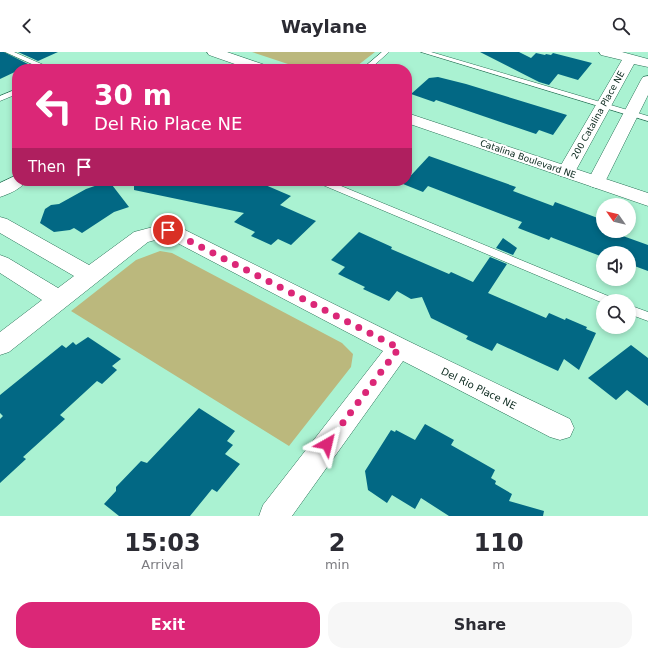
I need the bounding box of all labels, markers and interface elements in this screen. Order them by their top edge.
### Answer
icon: back [16,15,38,37]
icon: search [610,15,632,37]
text: Waylane [281,16,367,37]
street label: 200 Catalina Place NE [570,69,627,161]
text: 30 m [94,79,172,112]
icon: left [28,80,80,132]
text: Del Rio Place NE [94,113,242,134]
street label: Catalina Boulevard NE [479,138,578,180]
icon: arrive [73,156,95,178]
text: Then [28,158,65,176]
north arrow [596,198,636,238]
map controls [596,198,636,334]
pin [151,213,185,247]
icon: arrive [157,219,179,241]
button: sound [596,246,636,286]
button: search [596,294,636,334]
street label: Del Rio Place NE [439,365,518,411]
position arrow [306,423,348,465]
text: 15:03 [124,529,201,557]
text: 2 [329,529,345,557]
text: 110 [474,529,524,557]
text: Arrival [141,557,184,572]
text: min [325,557,349,572]
text: m [492,557,505,572]
button: Exit [16,602,320,648]
button: Share [328,602,632,648]

